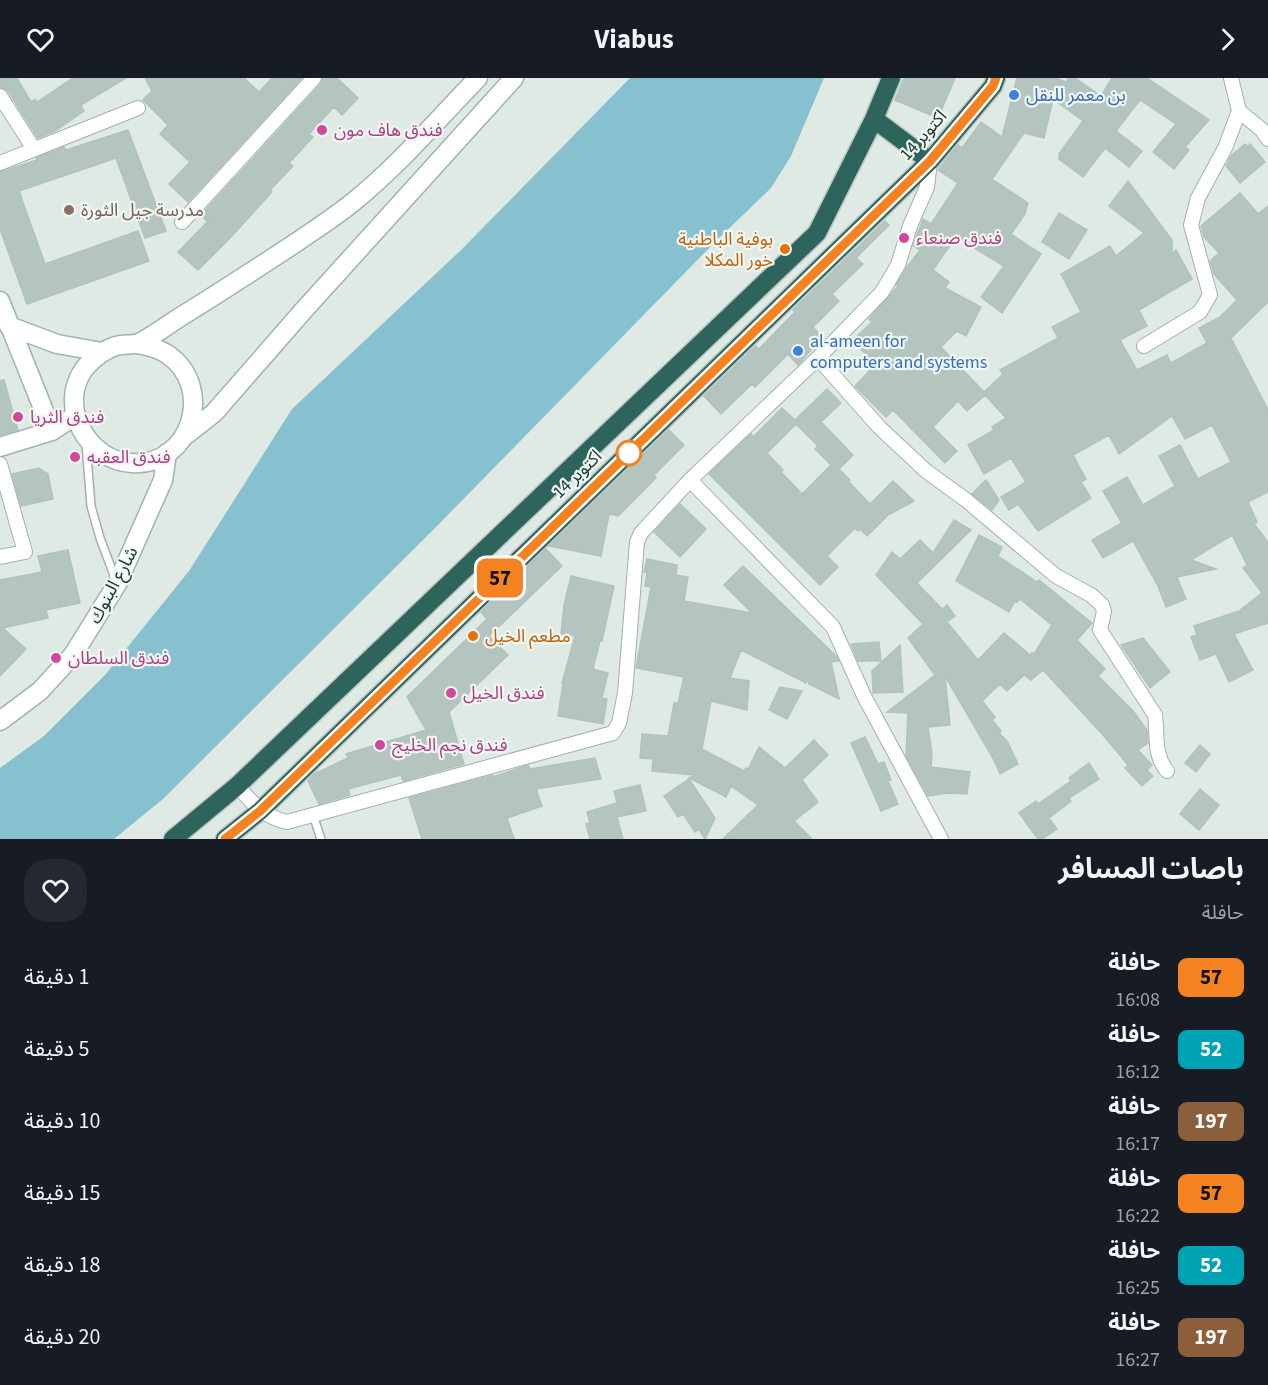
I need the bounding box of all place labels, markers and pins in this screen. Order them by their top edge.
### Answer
place label: بن معمر للنقل [1026,83,1126,108]
marker: بن معمر للنقل [1007,88,1021,102]
place label: فندق هاف مون [334,118,442,143]
marker: فندق هاف مون [315,123,329,137]
place label: مدرسة جيل الثورة [81,198,204,223]
marker: مدرسة جيل الثورة [62,203,76,217]
place label: فندق صنعاء [916,226,1002,251]
place label: بوفية الباطنية خور المكلا [678,227,773,273]
marker: فندق صنعاء [897,231,911,245]
marker: بوفية الباطنية خور المكلا [778,242,792,256]
place label: al-ameen for computers and systems [810,329,987,375]
marker: al-ameen for computers and systems [791,344,805,358]
place label: فندق الثريا [30,405,104,430]
marker: فندق الثريا [11,410,25,424]
unlabelled marker [616,440,642,466]
place label: فندق العقبه [87,445,171,470]
marker: فندق العقبه [68,450,82,464]
place label: مطعم الخيل [485,624,571,649]
marker: مطعم الخيل [466,629,480,643]
place label: فندق السلطان [68,646,169,671]
marker: فندق السلطان [49,651,63,665]
place label: فندق الخيل [463,681,545,706]
marker: فندق الخيل [444,686,458,700]
place label: فندق نجم الخليج [392,733,508,758]
marker: فندق نجم الخليج [373,738,387,752]

